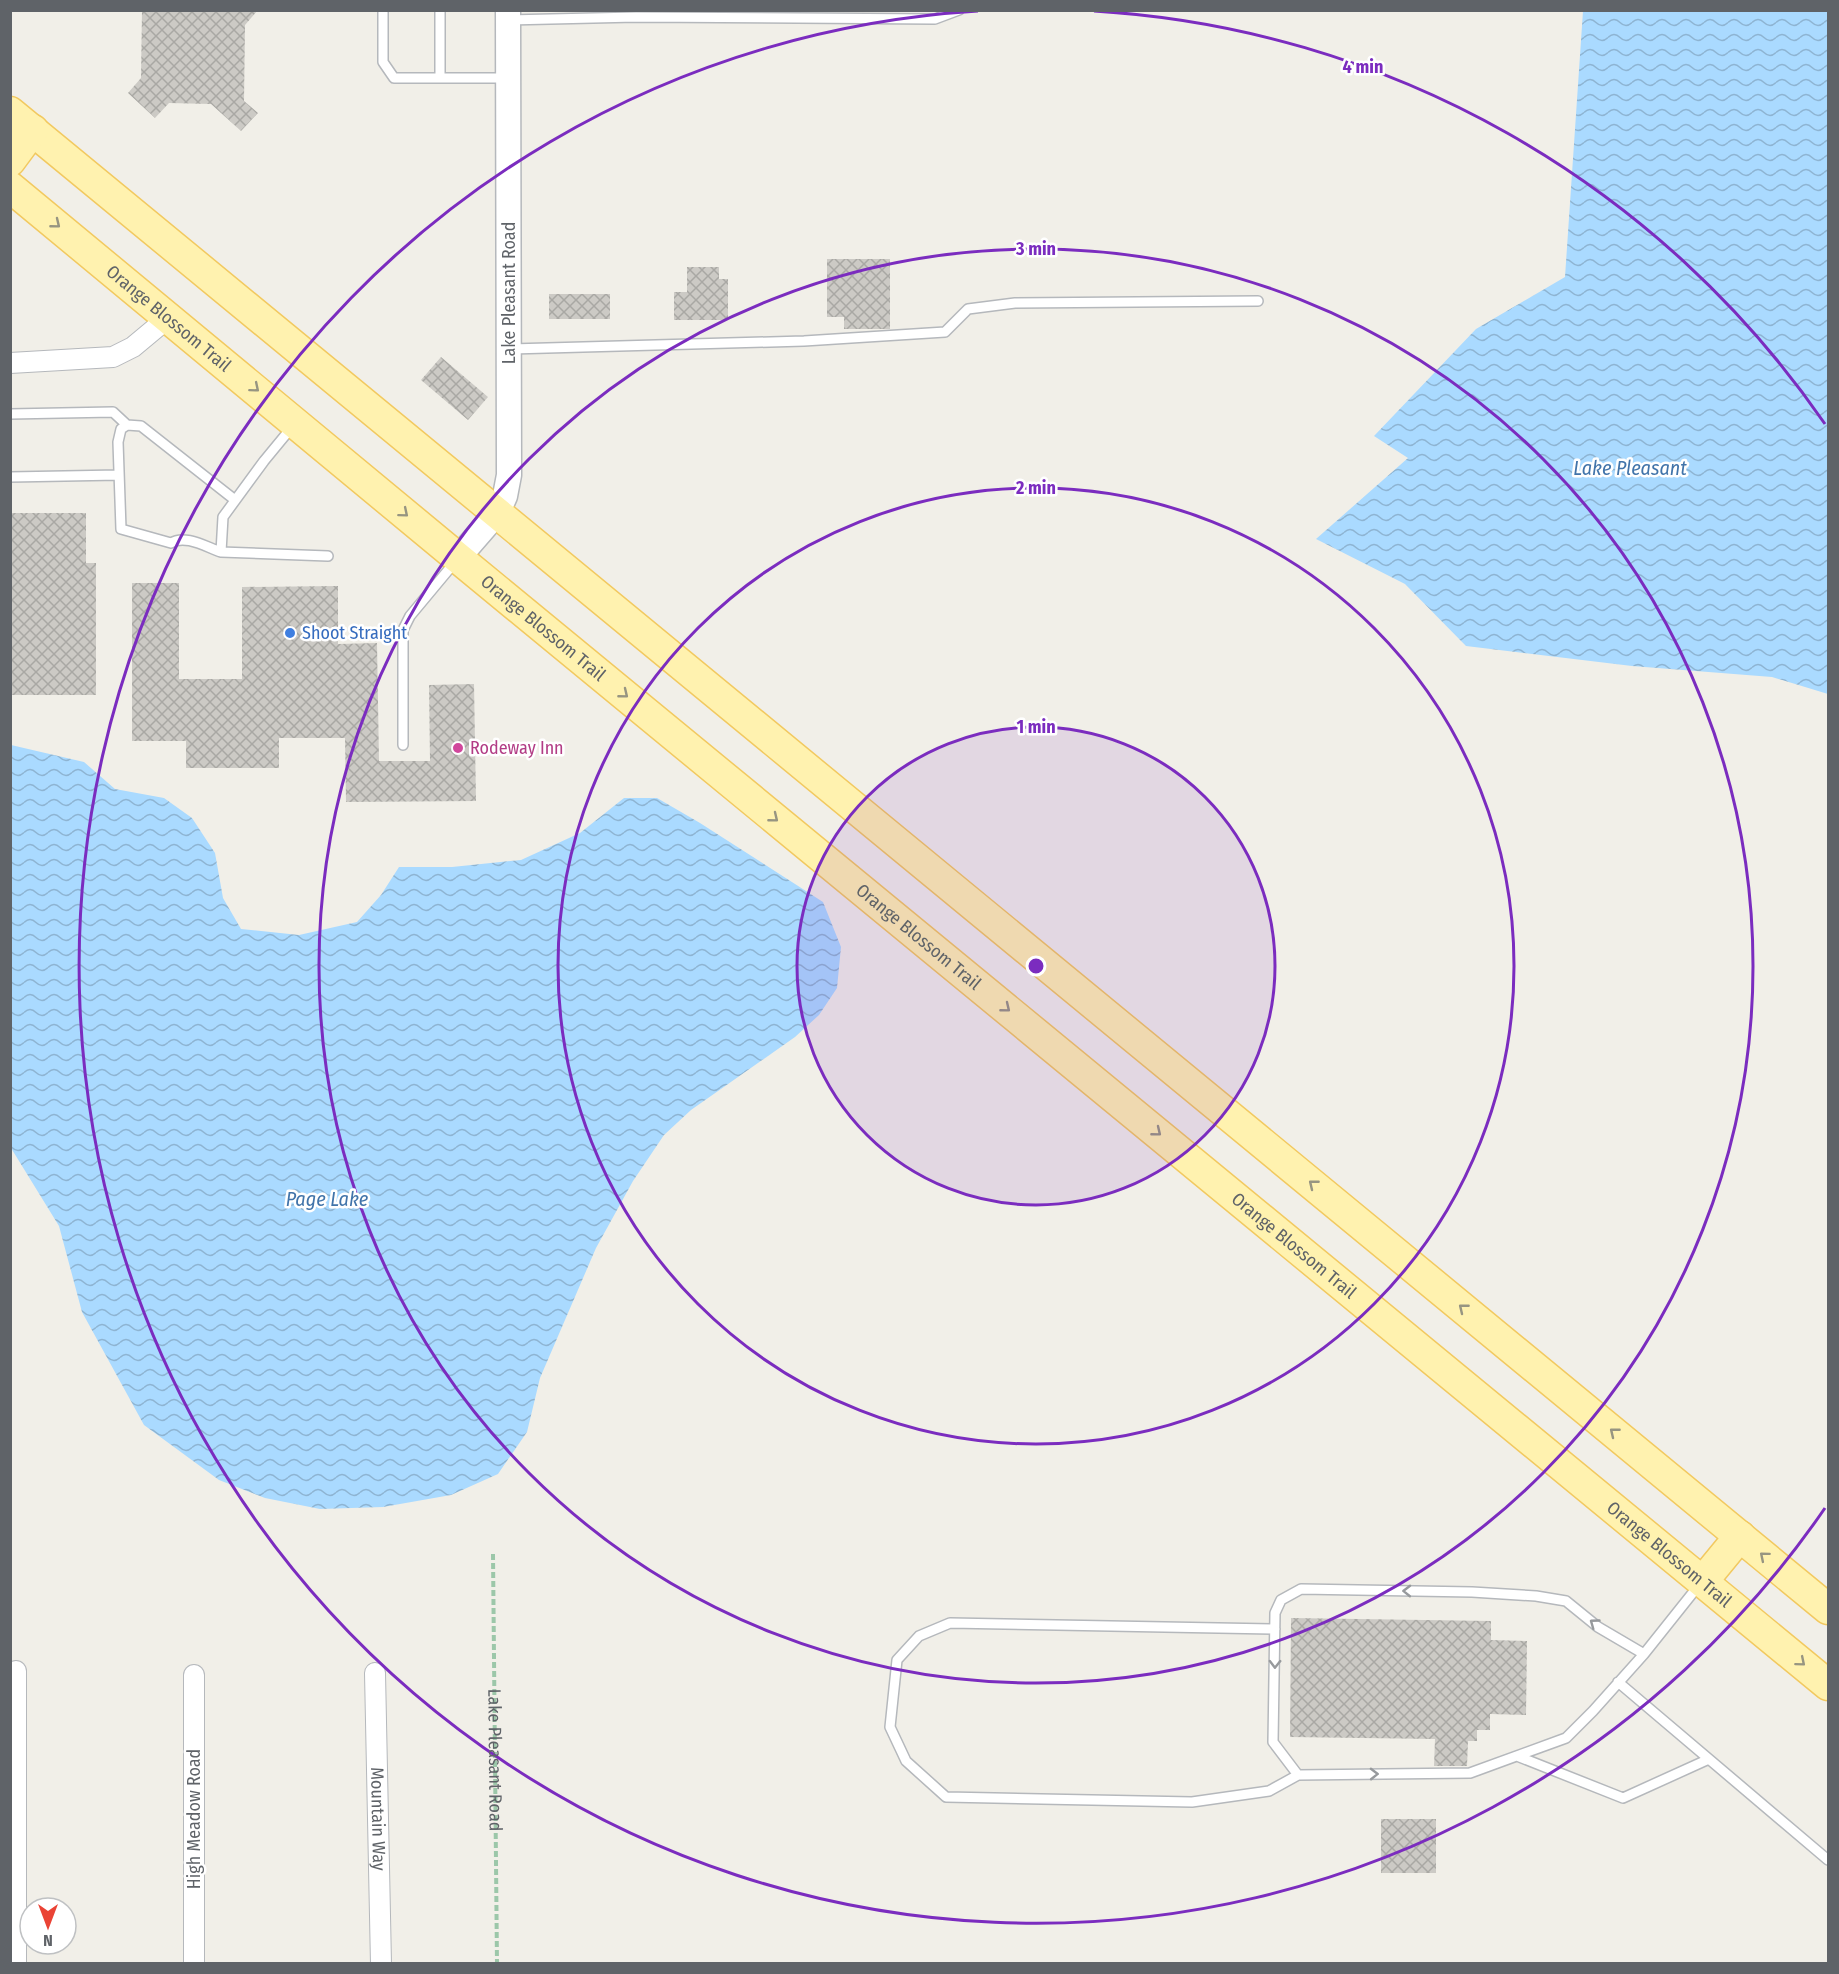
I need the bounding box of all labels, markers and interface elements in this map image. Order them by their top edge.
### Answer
text: 4 min [1343,56,1383,78]
one-way arrow [49,217,60,228]
street label: Lake Pleasant Road [498,222,520,364]
text: 3 min [1015,238,1056,260]
street label: Orange Blossom Trail [102,260,236,376]
one-way arrow [248,381,259,392]
water label: Lake Pleasant [1573,456,1687,480]
text: 2 min [1015,477,1056,499]
one-way arrow [397,506,408,517]
street label: Orange Blossom Trail [476,570,610,686]
place label: Shoot Straight [302,622,407,644]
marker: Shoot Straight [283,626,297,640]
one-way arrow [617,687,628,698]
text: 1 min [1016,716,1056,738]
place label: Rodeway Inn [470,737,564,759]
marker: Rodeway Inn [451,741,465,755]
one-way arrow [767,811,778,822]
street label: Orange Blossom Trail [852,879,986,995]
centre of rings [1026,956,1046,976]
one-way arrow [999,1001,1010,1012]
one-way arrow [1150,1125,1161,1136]
one-way arrow [1309,1180,1320,1191]
water label: Page Lake [286,1187,369,1211]
street label: Orange Blossom Trail [1227,1188,1361,1304]
one-way arrow [1459,1304,1470,1315]
one-way arrow [1610,1428,1621,1439]
street label: Orange Blossom Trail [1602,1497,1736,1612]
one-way arrow [1760,1552,1771,1563]
one-way arrow [1403,1585,1412,1597]
one-way arrow [1590,1619,1601,1630]
one-way arrow [1795,1655,1806,1666]
one-way arrow [1268,1660,1281,1669]
street label: Lake Pleasant Road [483,1689,507,1831]
street label: High Meadow Road [183,1749,205,1889]
street label: Mountain Way [366,1767,390,1871]
one-way arrow [1370,1768,1379,1780]
north arrow [18,1896,78,1956]
text: N [43,1931,53,1950]

